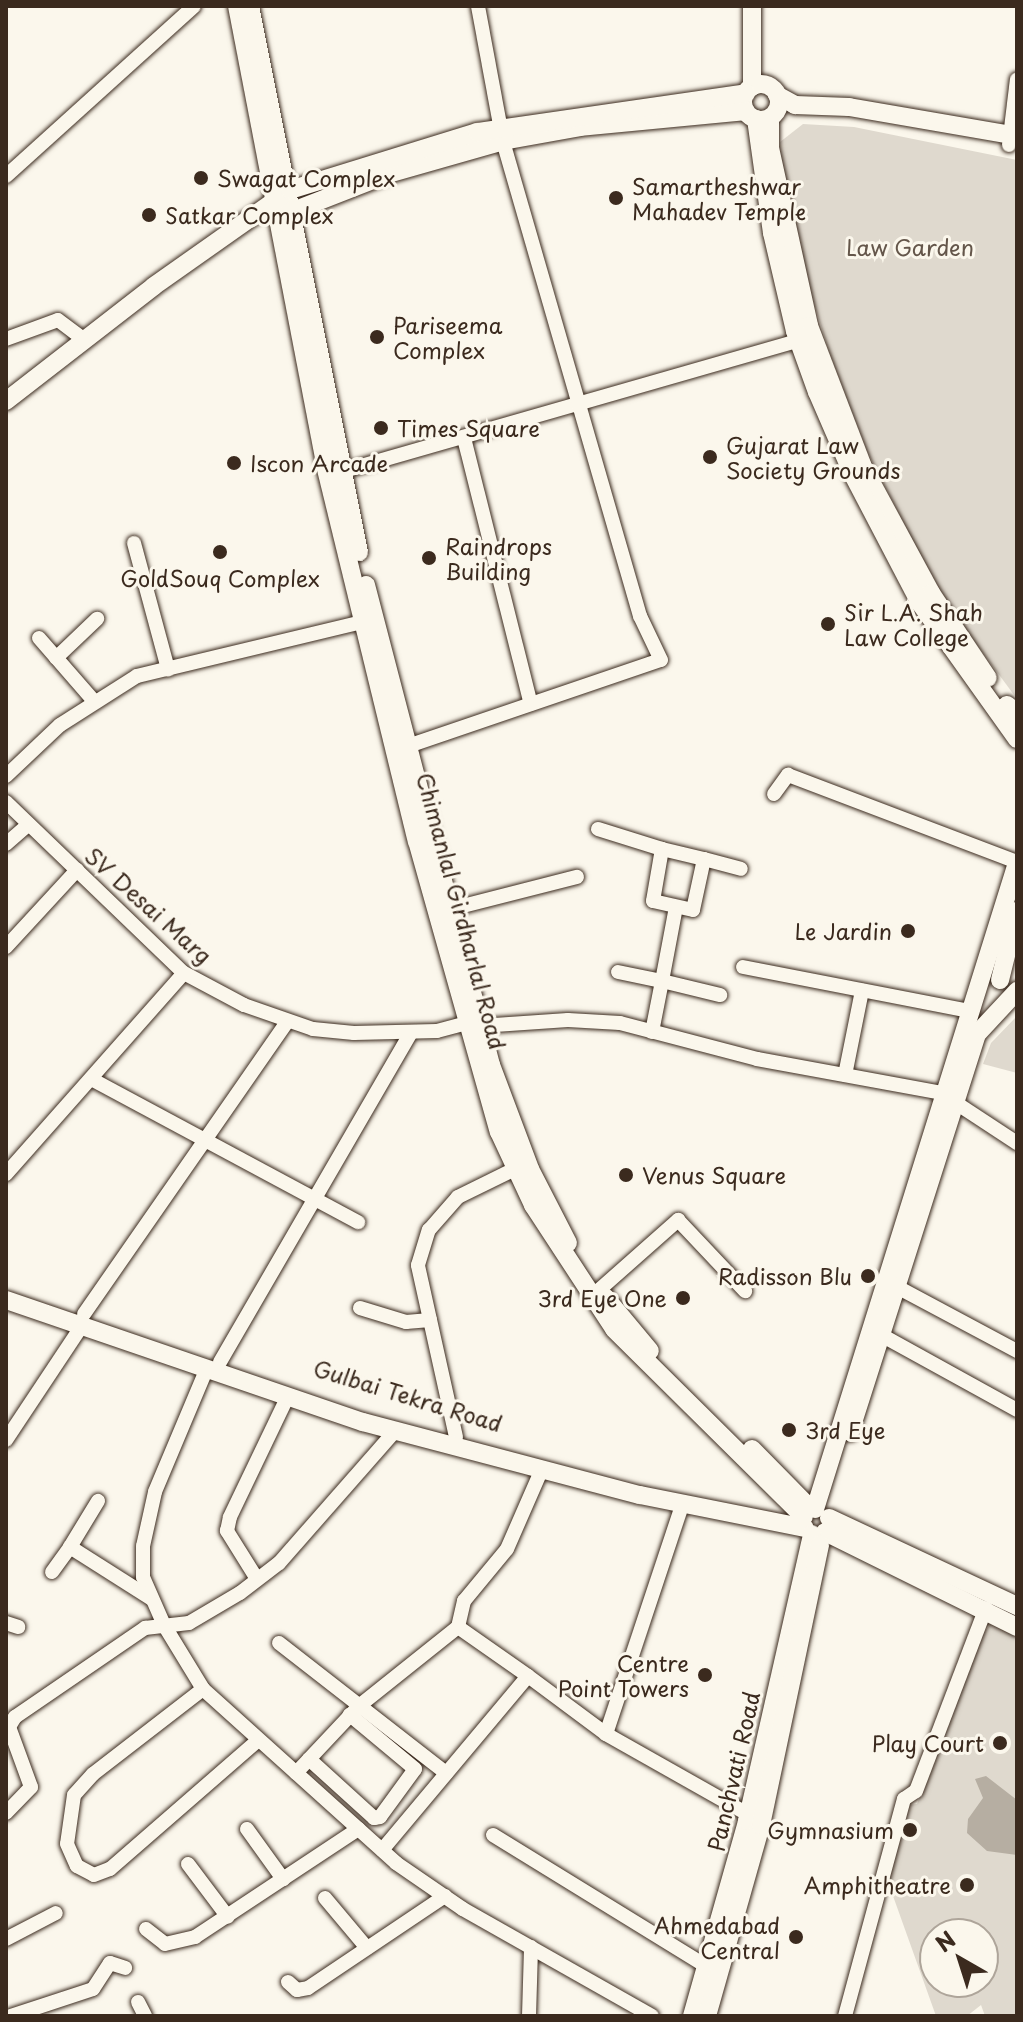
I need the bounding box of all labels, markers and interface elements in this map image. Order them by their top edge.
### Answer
place label: Swagat Complex [217,165,396,191]
marker: Swagat Complex [192,169,210,187]
place label: Samartheshwar Mahadev Temple [632,172,808,224]
marker: Samartheshwar Mahadev Temple [607,189,625,207]
place label: Satkar Complex [165,202,336,228]
marker: Satkar Complex [140,206,158,224]
park label: Law Garden [846,234,974,260]
place label: Pariseema Complex [393,311,502,362]
marker: Pariseema Complex [368,328,386,346]
place label: Times Square [397,415,541,441]
marker: Times Square [372,419,390,437]
place label: Gujarat Law Society Grounds [726,431,899,482]
marker: Gujarat Law Society Grounds [701,448,719,466]
place label: Iscon Arcade [250,450,386,476]
marker: Iscon Arcade [225,454,243,472]
place label: Raindrops Building [445,532,552,584]
marker: GoldSouq Complex [211,543,229,561]
marker: Raindrops Building [420,549,438,567]
place label: GoldSouq Complex [119,565,321,591]
place label: Sir L.A. Shah Law College [844,598,984,650]
marker: Sir L.A. Shah Law College [819,615,837,633]
street label: Chimanlal Girdharlal Road [412,770,512,1052]
street label: SV Desai Marg [81,842,217,968]
place label: Le Jardin [793,918,892,944]
marker: Le Jardin [899,922,917,940]
place label: Venus Square [642,1162,785,1188]
marker: Venus Square [617,1166,635,1184]
place label: Radisson Blu [719,1263,852,1289]
marker: Radisson Blu [859,1267,877,1285]
place label: 3rd Eye One [534,1285,667,1311]
marker: 3rd Eye One [674,1289,692,1307]
street label: Gulbai Tekra Road [310,1354,506,1436]
place label: 3rd Eye [805,1417,887,1443]
marker: 3rd Eye [780,1421,798,1439]
place label: Centre Point Towers [556,1649,689,1700]
marker: Centre Point Towers [696,1666,714,1684]
street label: Panchvati Road [702,1688,764,1854]
place label: Play Court [871,1730,984,1756]
marker: Play Court [991,1734,1009,1752]
place label: Gymnasium [767,1817,894,1843]
marker: Gymnasium [901,1821,919,1839]
place label: Amphitheatre [804,1872,951,1898]
marker: Amphitheatre [958,1876,976,1894]
place label: Ahmedabad Central [654,1911,780,1962]
north arrow [919,1918,999,1998]
text: N [928,1922,962,1959]
marker: Ahmedabad Central [787,1928,805,1946]

